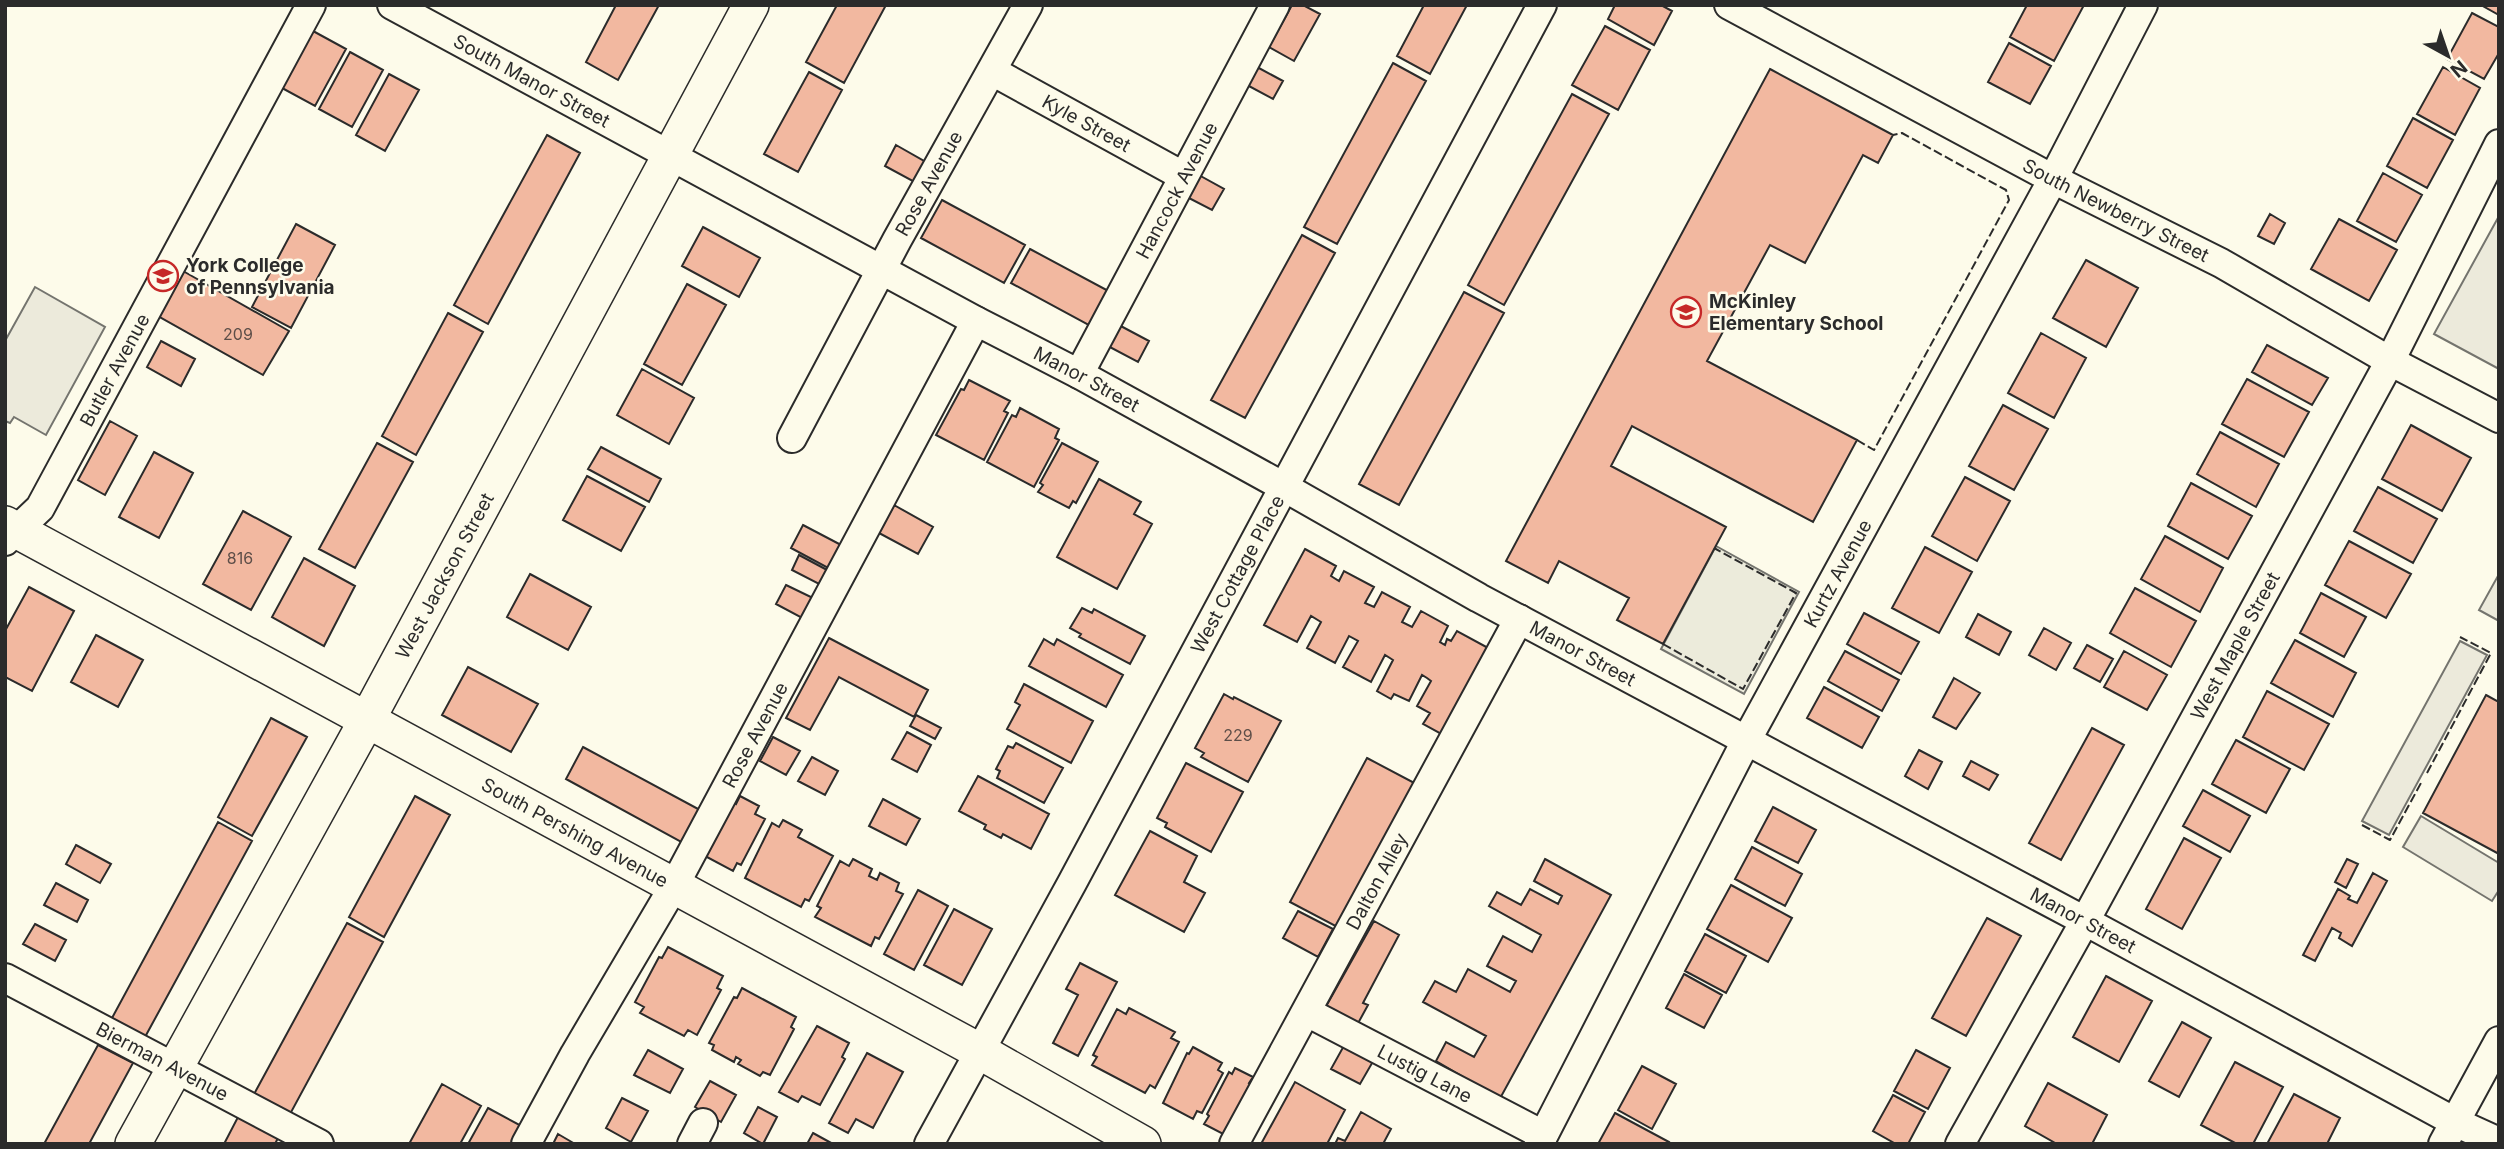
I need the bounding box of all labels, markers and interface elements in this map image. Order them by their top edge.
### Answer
north arrow [2413,21,2483,91]
street label: South Manor Street [449,30,614,133]
text: N [2446,55,2472,82]
street label: Kyle Street [1038,90,1135,157]
street label: Hancock Avenue [1131,118,1223,263]
street label: Rose Avenue [891,127,967,240]
street label: South Newberry Street [2019,154,2213,267]
place label: York College of Pennsylvania [186,254,335,299]
school or university icon: York College of Pennsylvania [146,259,180,293]
place label: McKinley Elementary School [1709,290,1883,335]
school or university icon: McKinley Elementary School [1669,295,1703,329]
street label: Butler Avenue [75,310,155,431]
house number: 209 [223,324,253,344]
street label: Manor Street [1030,342,1143,417]
street label: West Jackson Street [391,489,499,663]
street label: West Cottage Place [1186,491,1289,657]
street label: Kurtz Avenue [1799,516,1877,632]
house number: 816 [227,548,253,568]
street label: West Maple Street [2186,568,2285,724]
street label: Manor Street [1526,616,1639,691]
street label: Rose Avenue [718,678,793,792]
house number: 229 [1223,725,1253,745]
street label: South Pershing Avenue [477,773,672,893]
street label: Dalton Alley [1341,829,1413,934]
street label: Manor Street [2026,883,2140,958]
street label: Bierman Avenue [92,1017,232,1106]
street label: Lustig Lane [1373,1040,1476,1108]

